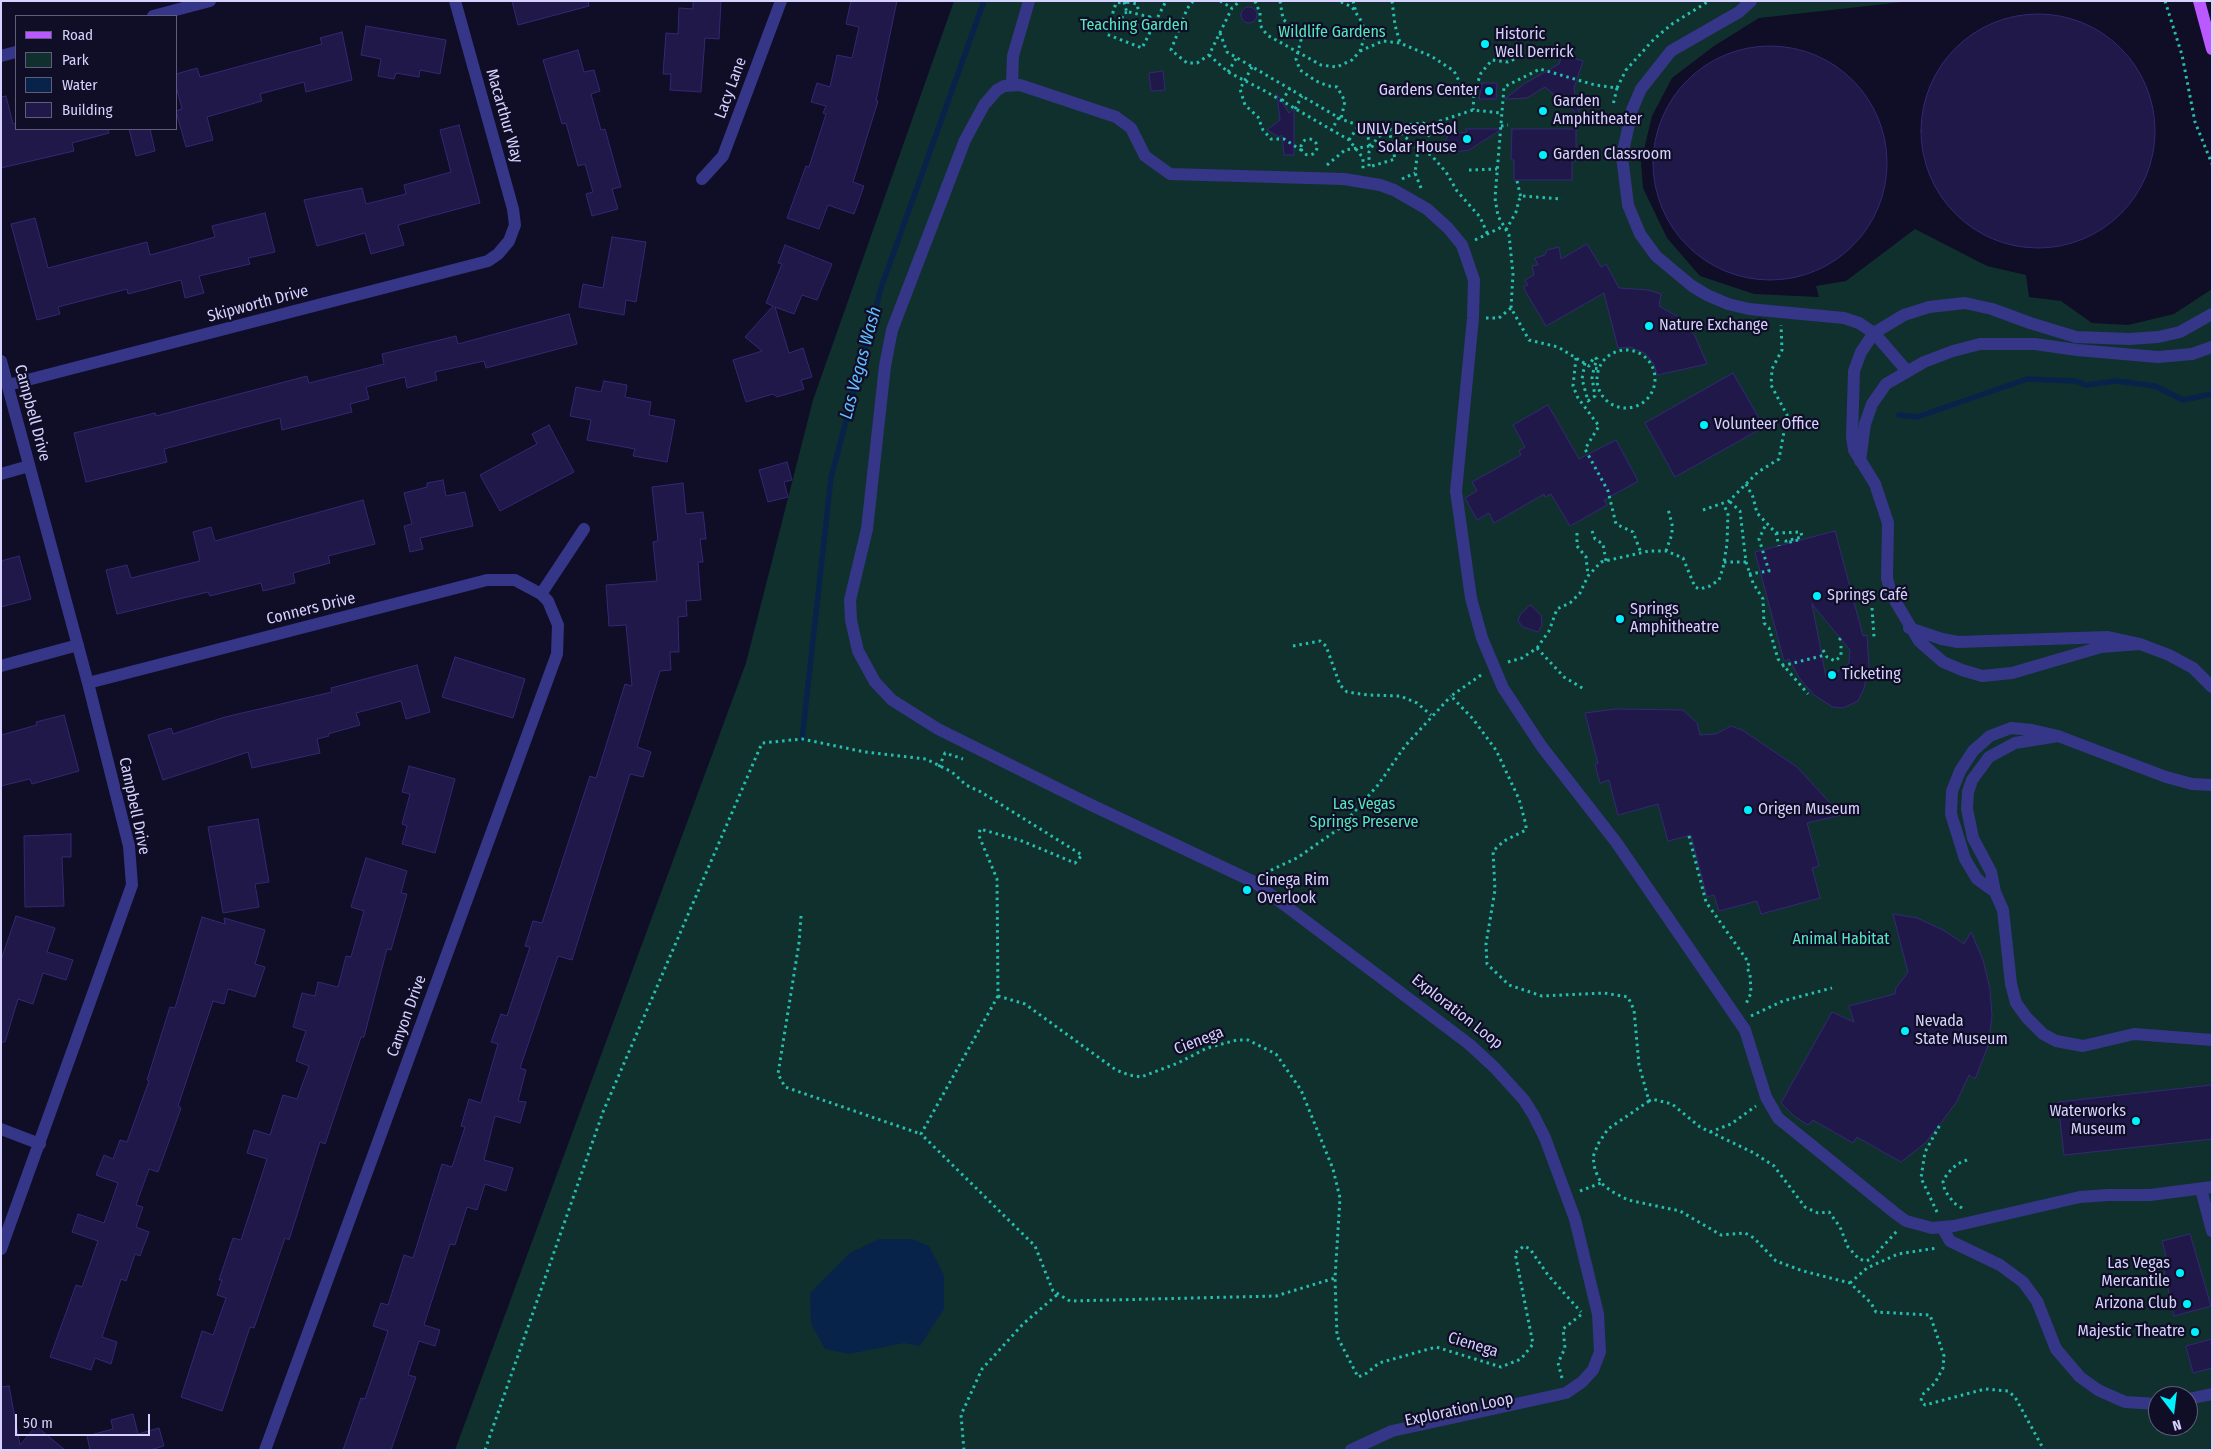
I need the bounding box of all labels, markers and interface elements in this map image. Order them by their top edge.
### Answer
legend [15,15,178,130]
park label: Teaching Garden [1080,16,1188,36]
park label: Wildlife Gardens [1278,23,1386,43]
place label: Historic Well Derrick [1495,25,1574,63]
text: Road [62,26,93,44]
marker: Historic Well Derrick [1479,38,1491,50]
text: Park [62,51,89,69]
street label: Lacy Lane [711,55,751,121]
street label: Macarthur Way [481,67,527,165]
text: Water [62,76,97,94]
place label: Gardens Center [1379,81,1479,101]
marker: Gardens Center [1483,85,1495,97]
place label: Garden Amphitheater [1553,92,1642,130]
text: Building [62,101,113,119]
marker: Garden Amphitheater [1537,105,1549,117]
place label: UNLV DesertSol Solar House [1357,120,1457,158]
marker: UNLV DesertSol Solar House [1461,133,1473,145]
place label: Garden Classroom [1553,145,1671,165]
marker: Garden Classroom [1537,149,1549,161]
street label: Skipworth Drive [205,281,311,327]
water label: Las Vegas Wash [836,304,886,422]
place label: Nature Exchange [1659,316,1768,336]
marker: Nature Exchange [1643,320,1655,332]
street label: Campbell Drive [10,363,54,463]
place label: Volunteer Office [1714,415,1819,435]
marker: Volunteer Office [1698,419,1710,431]
place label: Springs Café [1827,586,1908,606]
street label: Conners Drive [265,589,357,629]
marker: Springs Café [1811,590,1823,602]
place label: Springs Amphitheatre [1630,600,1719,638]
marker: Springs Amphitheatre [1614,613,1626,625]
place label: Ticketing [1842,665,1901,685]
marker: Ticketing [1826,669,1838,681]
street label: Campbell Drive [114,756,154,856]
park label: Las Vegas Springs Preserve [1310,795,1418,833]
place label: Origen Museum [1758,800,1860,820]
marker: Origen Museum [1742,804,1754,816]
place label: Cinega Rim Overlook [1257,871,1329,909]
marker: Cinega Rim Overlook [1241,884,1253,896]
park label: Animal Habitat [1792,930,1890,950]
street label: Exploration Loop [1408,970,1506,1054]
street label: Canyon Drive [383,972,431,1060]
place label: Nevada State Museum [1915,1012,2008,1050]
street label: Cienega [1172,1023,1226,1059]
marker: Nevada State Museum [1899,1025,1911,1037]
place label: Waterworks Museum [2049,1102,2126,1140]
marker: Waterworks Museum [2130,1115,2142,1127]
place label: Las Vegas Mercantile [2101,1254,2170,1292]
marker: Las Vegas Mercantile [2174,1267,2186,1279]
place label: Arizona Club [2095,1294,2177,1314]
marker: Arizona Club [2181,1298,2193,1310]
place label: Majestic Theatre [2078,1322,2185,1342]
marker: Majestic Theatre [2189,1326,2201,1338]
street label: Cienega [1446,1328,1500,1362]
north arrow [2148,1386,2198,1436]
street label: Exploration Loop [1403,1389,1515,1431]
scale bar [18,1404,152,1436]
text: 50 m [23,1414,53,1432]
text: N [2171,1416,2183,1434]

